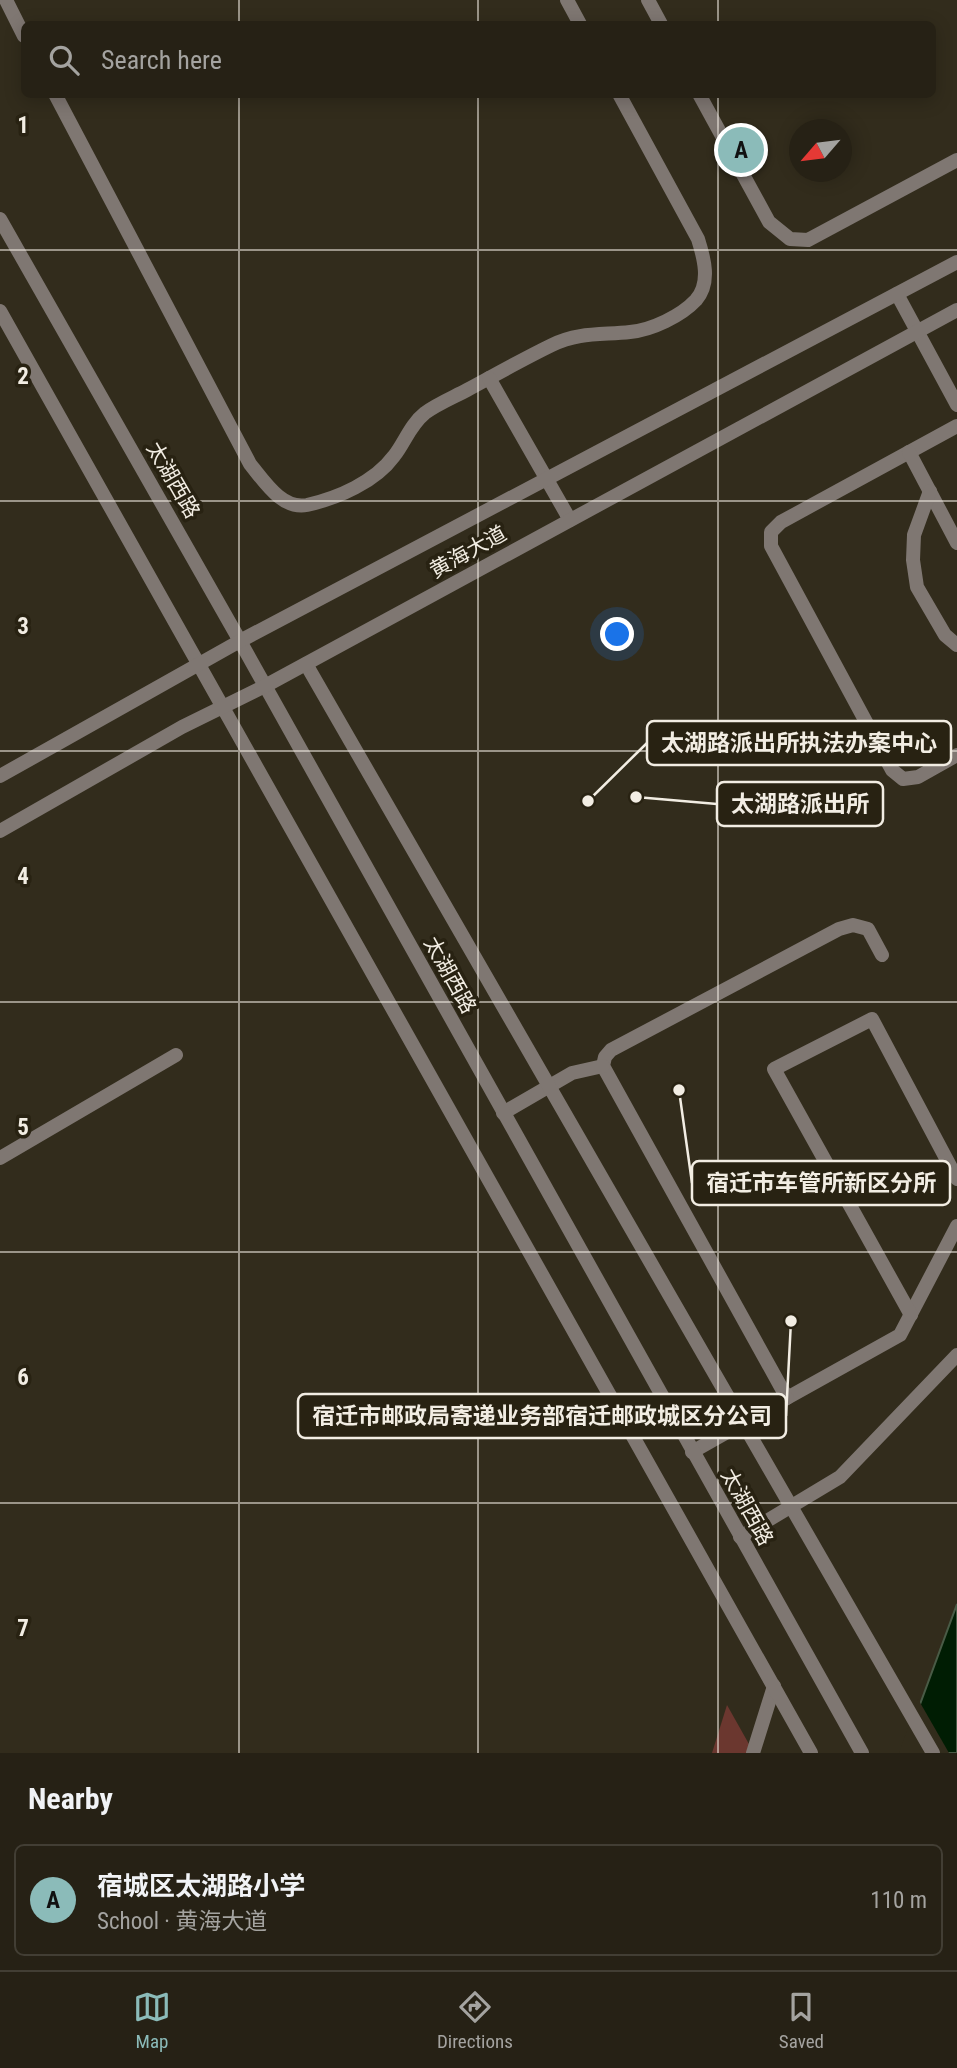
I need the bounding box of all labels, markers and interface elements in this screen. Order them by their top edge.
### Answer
search box [21,21,936,98]
icon: search [45,41,83,79]
text: Search here [101,45,222,75]
text: 1 [17,112,29,139]
north arrow [789,119,852,182]
pin: A [718,124,764,176]
text: 2 [17,363,29,390]
street label: 太湖西路 [142,438,204,522]
street label: 黄海大道 [425,521,511,583]
text: 3 [17,613,29,640]
your location [600,617,634,651]
callout: 太湖路派出所执法办案中心 [647,721,951,765]
text: 太湖路派出所执法办案中心 [661,730,937,757]
callout: 太湖路派出所 [717,782,883,826]
text: 太湖路派出所 [731,791,869,818]
text: 4 [17,863,29,890]
street label: 太湖西路 [419,932,481,1018]
text: 5 [17,1114,29,1141]
callout: 宿迁市车管所新区分所 [692,1161,950,1205]
text: 宿迁市车管所新区分所 [706,1170,936,1197]
text: 6 [17,1364,29,1391]
callout: 宿迁市邮政局寄递业务部宿迁邮政城区分公司 [298,1394,786,1438]
text: 宿迁市邮政局寄递业务部宿迁邮政城区分公司 [312,1403,772,1430]
street label: 太湖西路 [716,1464,778,1550]
text: 7 [17,1615,29,1642]
text: Nearby [28,1781,113,1816]
text: 宿城区太湖路小学 [97,1871,305,1901]
text: A [46,1887,60,1914]
text: 110 m [870,1887,927,1914]
text: School · 黄海大道 [97,1908,267,1935]
tab: Map [133,1988,171,2053]
tab: Directions [437,1988,513,2053]
tab: Saved [779,1988,824,2053]

